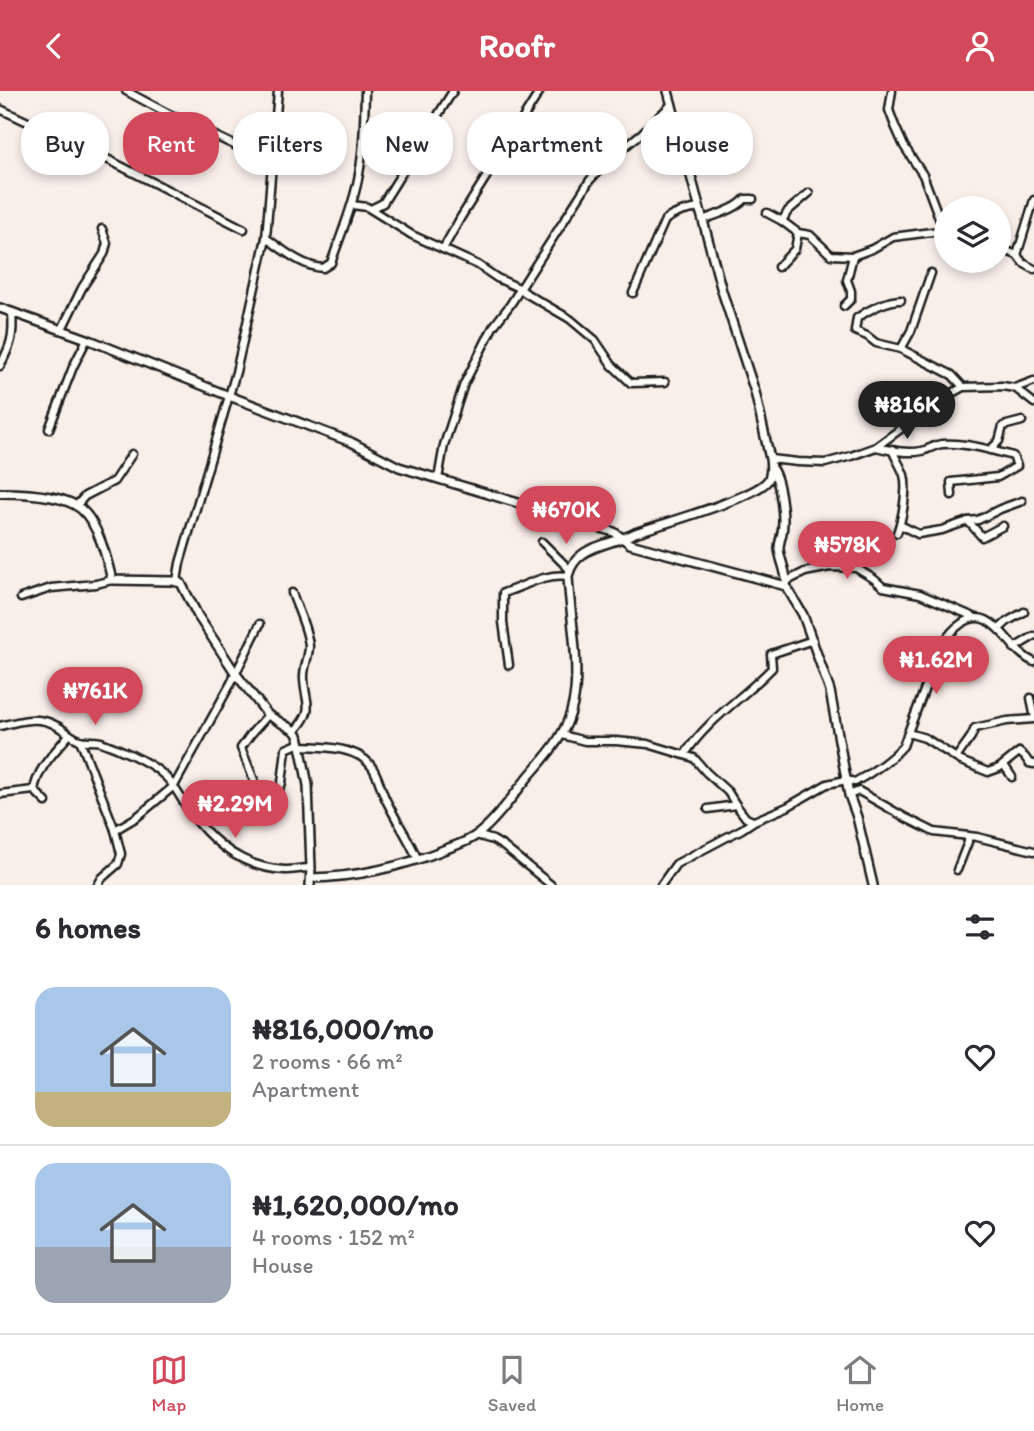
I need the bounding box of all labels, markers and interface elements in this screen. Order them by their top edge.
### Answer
icon: back [35,27,73,65]
text: Roofr [479,27,555,65]
icon: person [961,27,999,65]
chip: Buy [21,112,109,175]
chip: Rent [123,112,219,175]
chip: Filters [233,112,347,175]
chip: New [361,112,453,175]
chip: Apartment [467,112,627,175]
chip: House [641,112,753,175]
map controls [934,196,1011,273]
button: layers [934,196,1011,273]
pin: ₦816K [858,381,956,441]
text: ₦816K [874,390,940,418]
pin: ₦670K [517,487,615,546]
text: ₦670K [532,495,600,523]
pin: ₦578K [798,521,896,581]
text: ₦578K [814,530,880,558]
pin: ₦1.62M [879,637,993,696]
text: ₦1.62M [899,645,973,673]
pin: ₦761K [46,667,144,727]
text: ₦761K [63,676,127,704]
pin: ₦2.29M [178,781,292,840]
text: ₦2.29M [197,789,273,817]
icon: filters [961,908,999,946]
text: 6 homes [35,909,141,946]
text: ₦816,000/mo [252,1010,434,1047]
icon: home [91,1015,175,1099]
icon: heart [961,1038,999,1076]
text: 2 rooms · 66 m² [252,1047,403,1075]
text: Apartment [252,1075,359,1103]
text: ₦1,620,000/mo [252,1186,459,1223]
icon: home [91,1191,175,1275]
icon: heart [961,1214,999,1252]
text: 4 rooms · 152 m² [252,1223,415,1251]
text: House [252,1251,314,1279]
tab: Map [150,1351,188,1416]
tab: Saved [488,1351,536,1416]
tab: Home [836,1351,884,1416]

